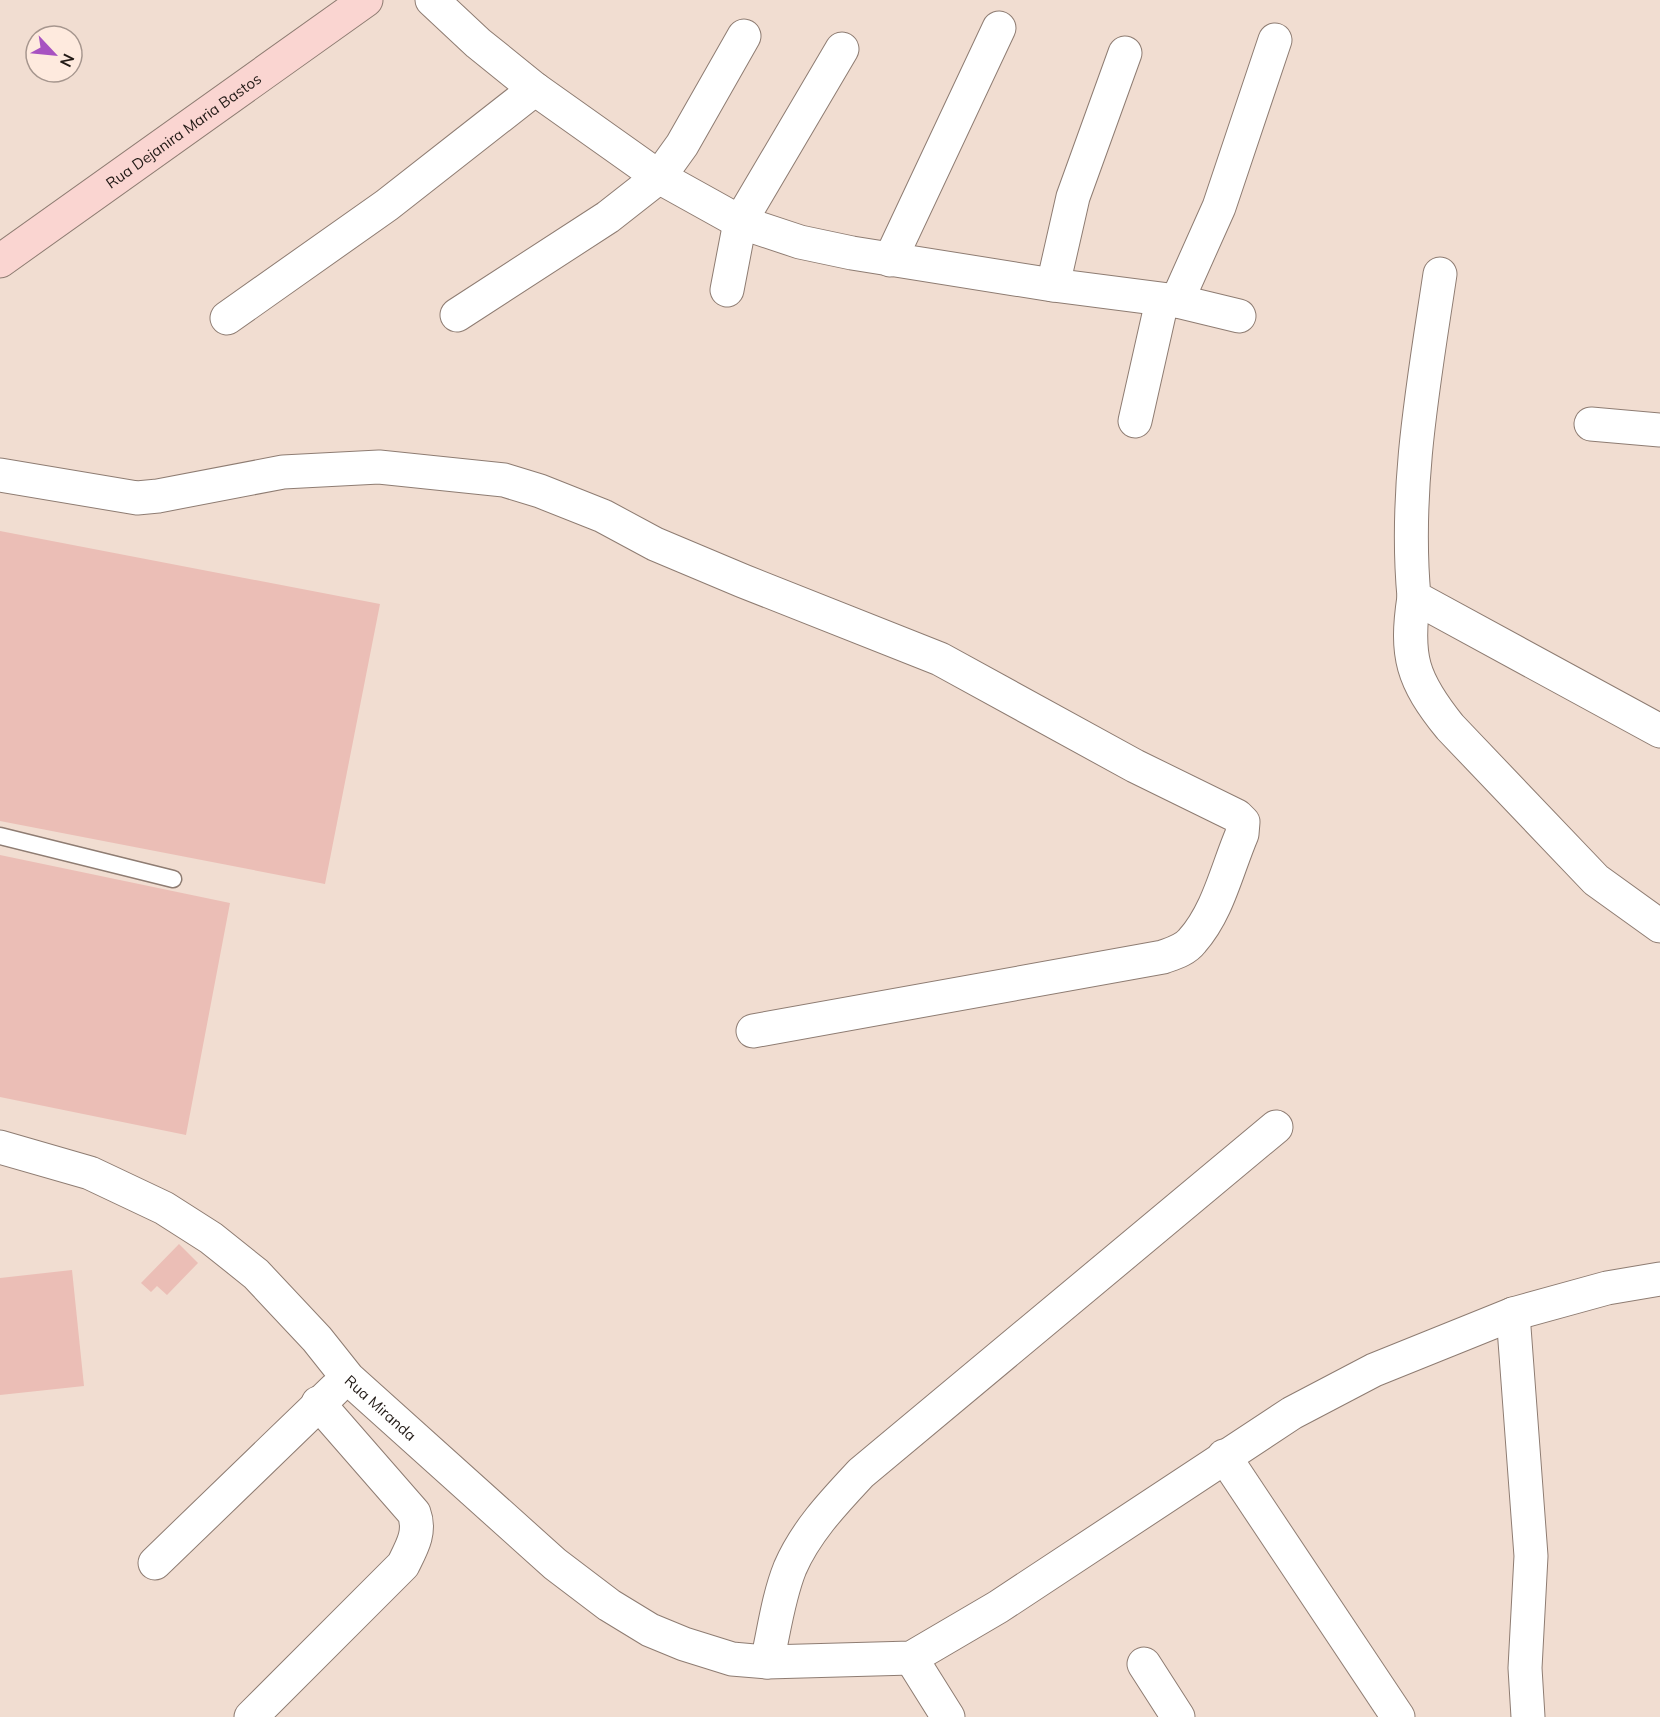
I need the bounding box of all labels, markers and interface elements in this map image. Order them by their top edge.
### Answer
north arrow [24,24,84,84]
text: N [56,51,79,70]
street label: Rua Dejanira Maria Bastos [102,69,265,192]
street label: Rua Miranda [341,1370,421,1445]

